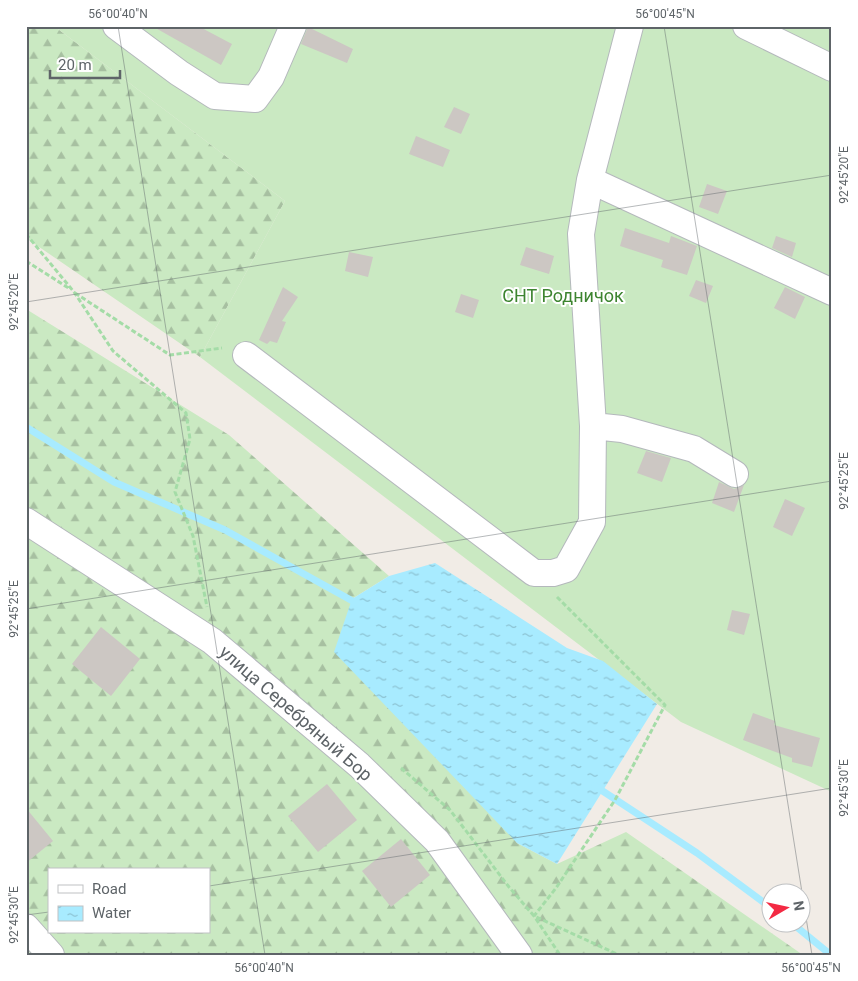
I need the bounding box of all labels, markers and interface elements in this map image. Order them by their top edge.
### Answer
text: 56°00'40"N [88,7,148,21]
text: 56°00'45"N [635,7,695,21]
scale bar [50,48,120,80]
text: 20 m [58,56,92,74]
text: 92°45'20"E [837,146,851,204]
text: 92°45'20"E [7,273,21,331]
park label: СНТ Родничок [502,285,624,306]
text: 92°45'25"E [837,452,851,510]
text: 92°45'25"E [7,580,21,638]
street label: улица Серебряный Бор [215,641,377,785]
text: 92°45'30"E [837,759,851,817]
legend [48,868,210,934]
text: Road [92,880,126,898]
north arrow [760,884,810,934]
text: 92°45'30"E [7,886,21,944]
text: N [790,900,808,912]
text: Water [92,904,131,922]
text: 56°00'40"N [234,961,294,975]
text: 56°00'45"N [781,961,841,975]

